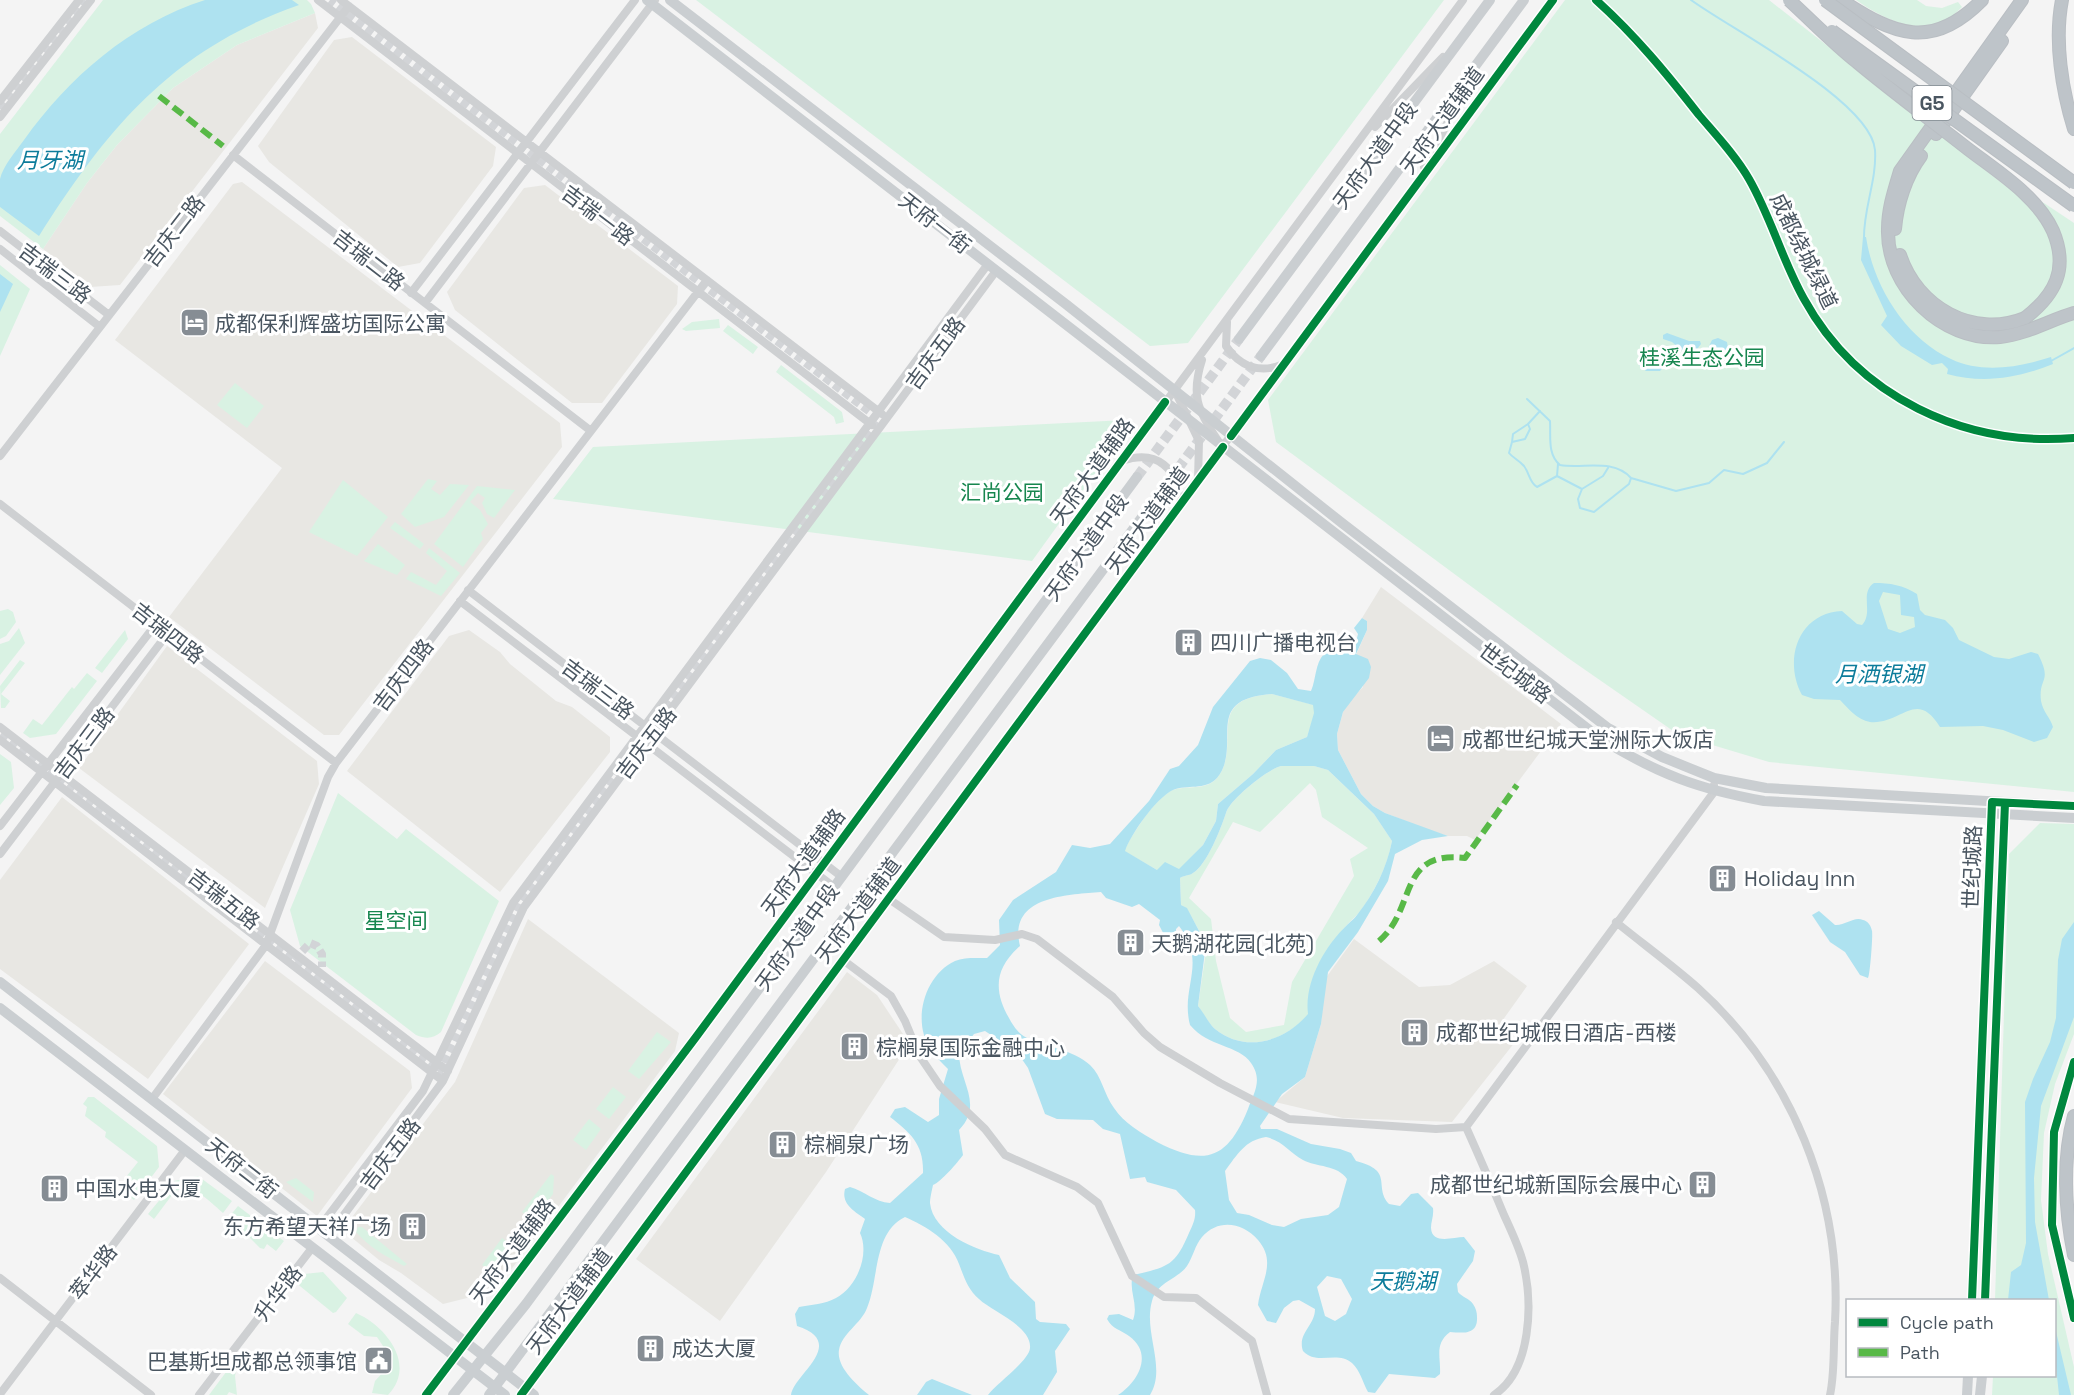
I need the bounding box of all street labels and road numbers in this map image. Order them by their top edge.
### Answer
street label: 天府大道辅道 [1394,61,1490,179]
road number: G5 [1912,86,1952,120]
street label: 天府大道中段 [1327,96,1423,214]
street label: 吉瑞一路 [556,179,640,251]
street label: 天府一街 [894,187,976,259]
street label: 成都绕城绿道 [1764,188,1844,314]
street label: 吉庆二路 [138,190,210,272]
street label: 吉瑞二路 [328,224,410,296]
street label: 吉瑞三路 [13,237,97,309]
street label: 吉庆五路 [899,311,971,395]
street label: 天府大道辅路 [1044,412,1140,530]
street label: 天府大道辅道 [1099,461,1195,579]
street label: 天府大道中段 [1038,488,1134,606]
street label: 吉瑞四路 [127,597,209,669]
street label: 吉庆四路 [367,633,439,717]
street label: 世纪城路 [1473,637,1557,709]
street label: 吉瑞三路 [556,653,640,725]
street label: 吉庆三路 [48,701,120,785]
street label: 吉庆五路 [610,701,682,785]
street label: 天府大道辅路 [755,803,851,921]
street label: 世纪城路 [1957,825,1987,909]
street label: 天府大道辅道 [809,852,907,968]
street label: 吉瑞五路 [183,863,265,935]
street label: 天府大道中段 [749,878,845,996]
street label: 吉庆五路 [354,1112,426,1196]
street label: 天府二街 [201,1132,283,1204]
street label: 天府大道辅路 [463,1193,561,1309]
street label: 萃华路 [63,1239,123,1305]
street label: 天府大道辅道 [520,1243,618,1359]
street label: 升华路 [248,1260,308,1326]

